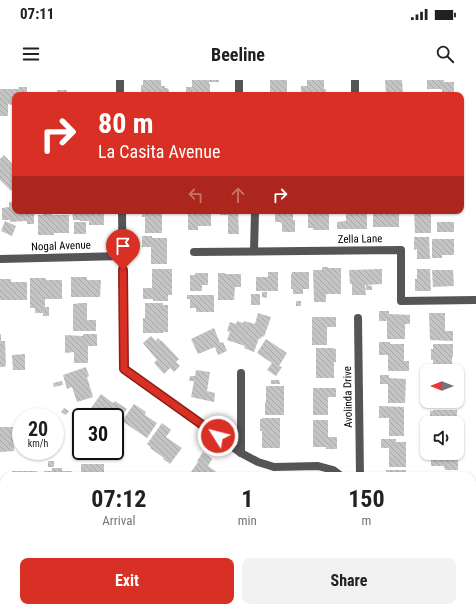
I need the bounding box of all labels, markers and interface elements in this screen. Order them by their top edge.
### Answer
text: 07:11 [20,5,54,23]
icon: menu [20,43,42,65]
icon: search [434,43,456,65]
text: Beeline [211,44,265,65]
text: 80 m [98,107,154,140]
icon: right [32,108,84,160]
text: La Casita Avenue [98,141,220,162]
icon: left [185,184,207,206]
icon: ahead [227,184,249,206]
icon: right [269,184,291,206]
pin [106,229,140,270]
street label: Zella Lane [338,232,382,246]
icon: arrive [112,235,134,257]
street label: Nogal Avenue [31,238,91,254]
north arrow [420,364,464,408]
map controls [420,364,464,460]
street label: Avolinda Drive [341,366,355,428]
speed limit sign: 30 [72,408,124,460]
position arrow [197,415,239,457]
button: sound [420,416,464,460]
text: 20 [28,417,48,441]
text: km/h [28,438,48,449]
text: 07:12 [91,485,146,513]
text: 1 [241,485,253,513]
text: 150 [348,485,385,513]
text: Arrival [102,513,135,528]
text: min [238,513,257,528]
text: m [362,513,371,528]
button: Exit [20,558,234,604]
button: Share [242,558,456,604]

